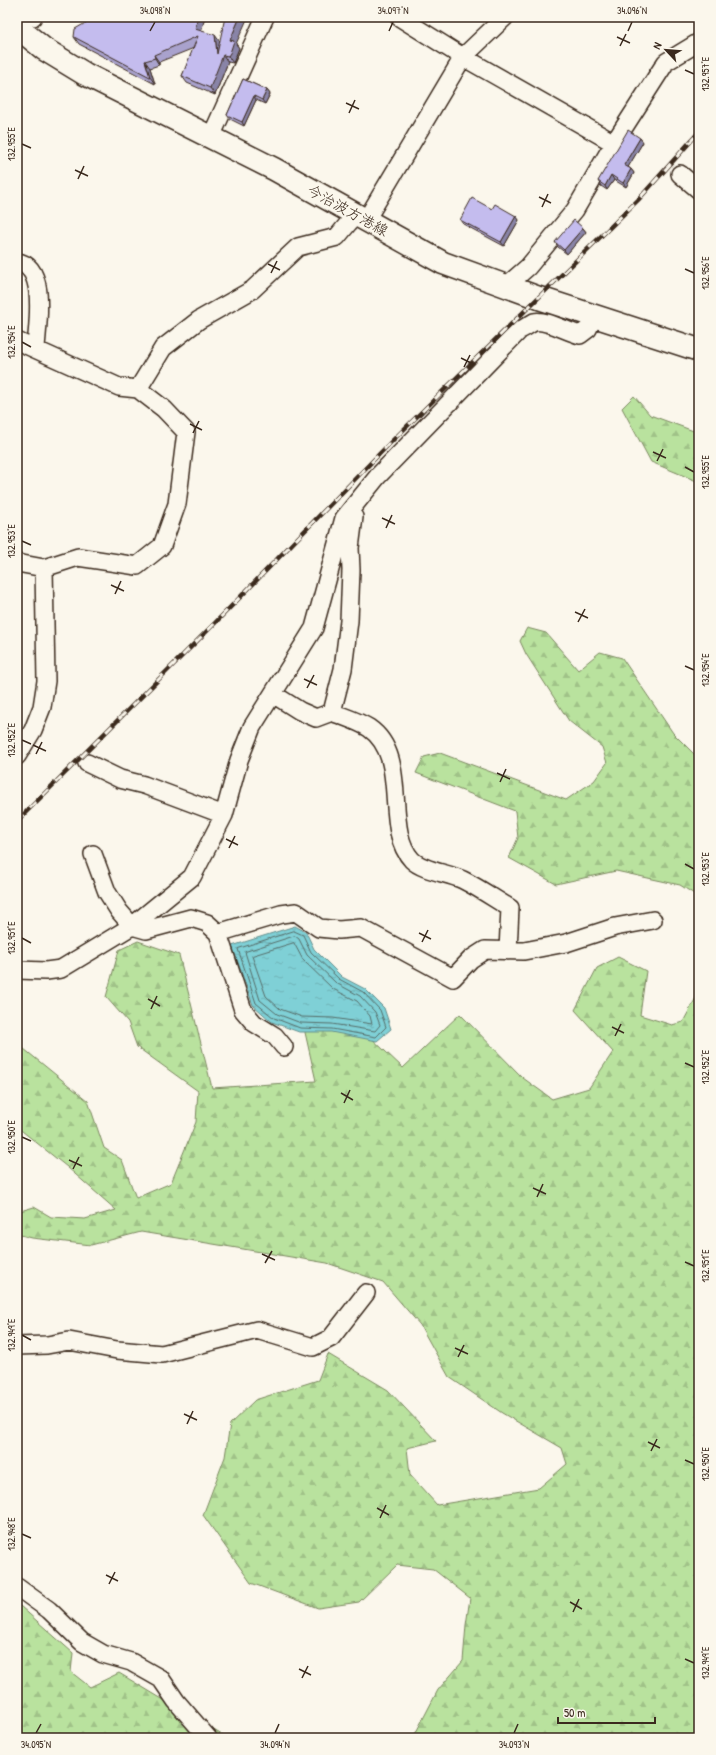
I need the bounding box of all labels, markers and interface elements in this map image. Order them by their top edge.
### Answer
text: 34.098°N [140,4,170,17]
text: 34.097°N [377,4,409,17]
text: 34.096°N [617,4,647,17]
north arrow [646,30,686,70]
text: N [649,40,665,51]
text: 132.957°E [699,56,712,91]
text: 132.955°E [5,127,18,161]
street label: 今治波方港線 [304,179,392,241]
text: 132.956°E [699,256,712,290]
text: 132.954°E [5,325,18,359]
text: 132.955°E [699,455,712,489]
text: 132.953°E [5,523,18,558]
text: 132.954°E [699,653,712,687]
text: 132.952°E [5,722,18,757]
text: 132.953°E [699,851,712,886]
text: 132.951°E [5,921,18,955]
text: 132.952°E [699,1049,712,1084]
text: 132.950°E [5,1119,18,1154]
text: 132.951°E [699,1249,712,1283]
text: 132.949°E [5,1318,18,1351]
text: 132.950°E [699,1446,712,1481]
text: 132.948°E [5,1517,18,1551]
text: 132.949°E [699,1646,712,1679]
scale bar [558,1699,655,1725]
text: 50 m [564,1704,585,1721]
text: 34.095°N [21,1738,51,1751]
text: 34.094°N [260,1738,290,1751]
text: 34.093°N [499,1738,529,1751]

